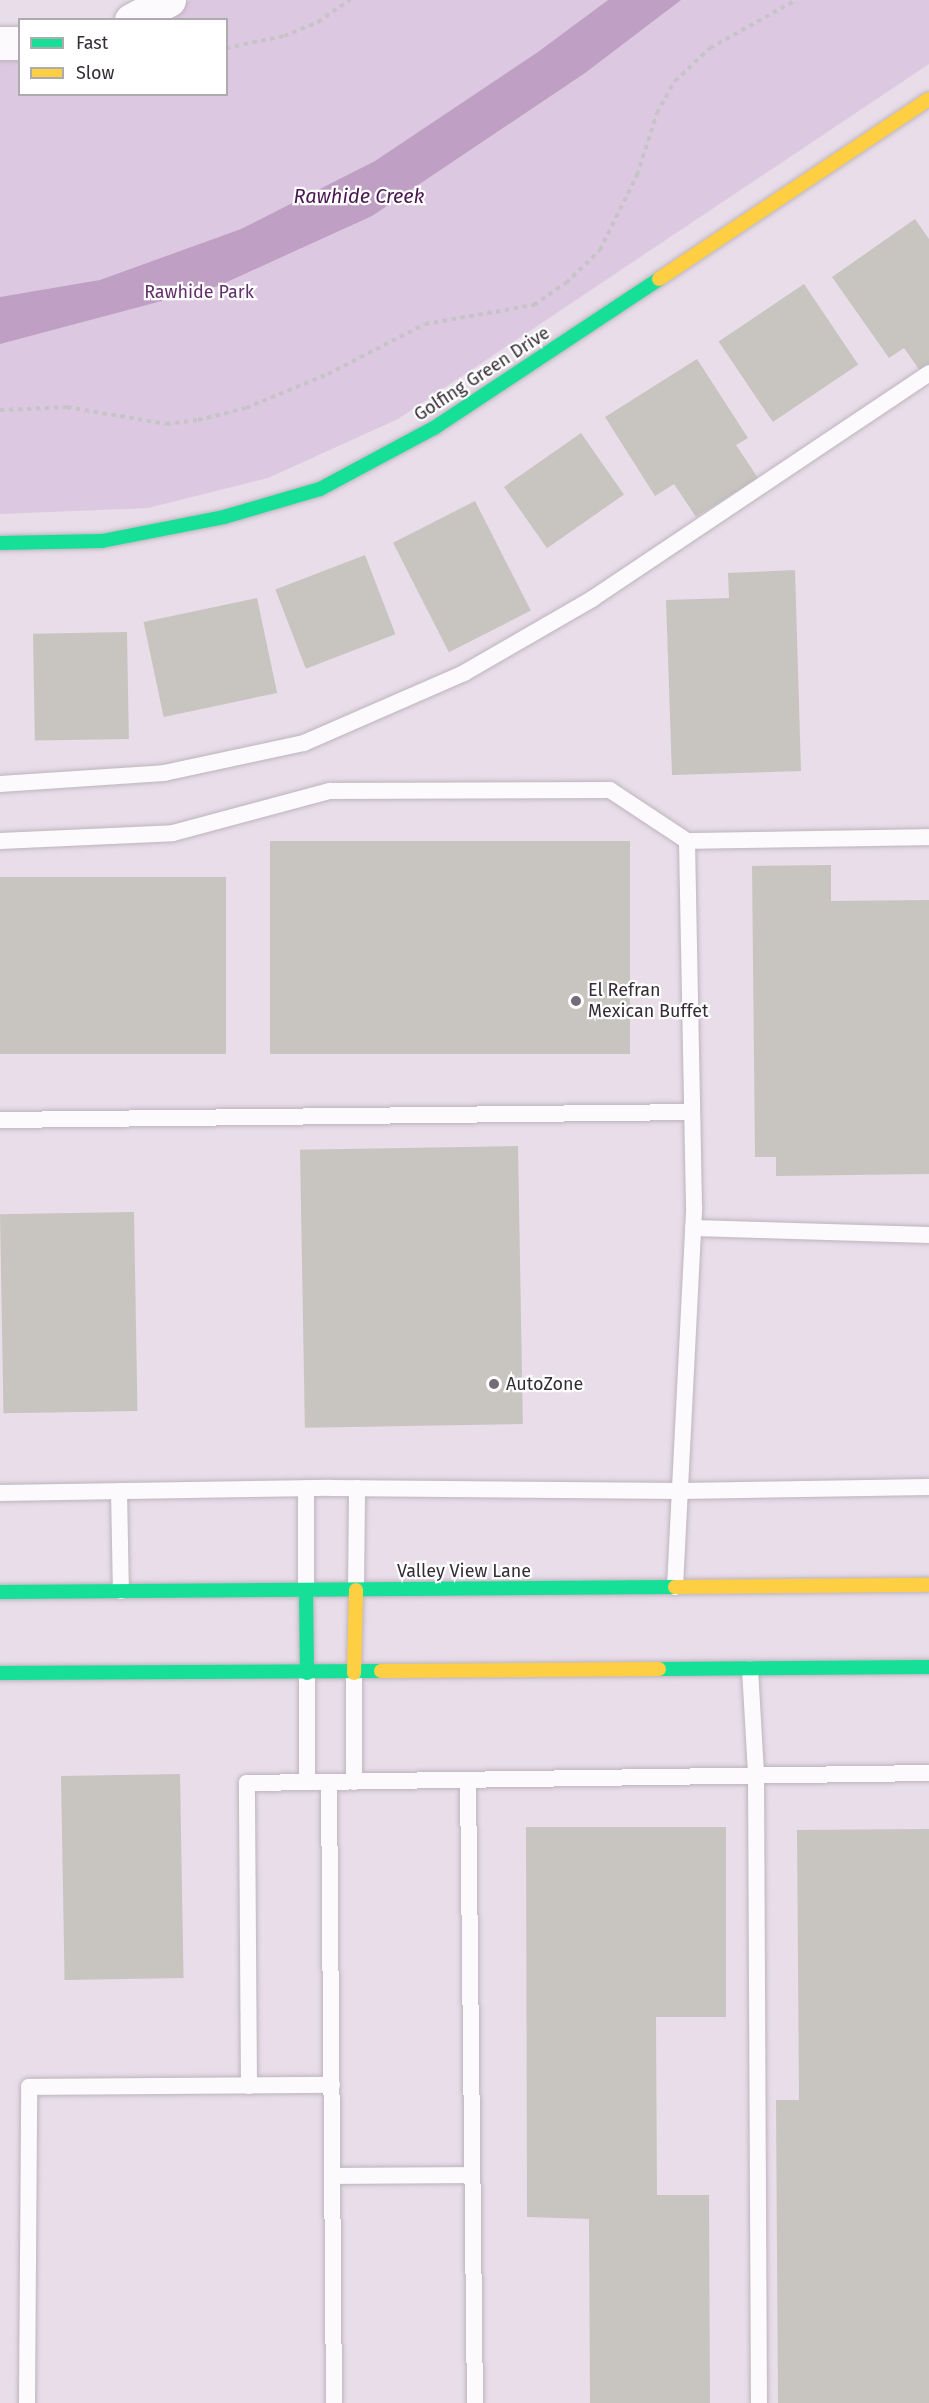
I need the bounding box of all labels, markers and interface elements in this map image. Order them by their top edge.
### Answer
legend [18,18,228,96]
text: Fast [76,32,108,54]
text: Slow [76,62,114,84]
water label: Rawhide Creek [293,184,425,208]
park label: Rawhide Park [144,281,254,303]
street label: Golfing Green Drive [410,322,554,426]
place label: El Refran Mexican Buffet [588,980,709,1022]
marker: El Refran Mexican Buffet [569,994,583,1008]
place label: AutoZone [506,1373,583,1395]
marker: AutoZone [487,1377,501,1391]
street label: Valley View Lane [397,1560,531,1582]

